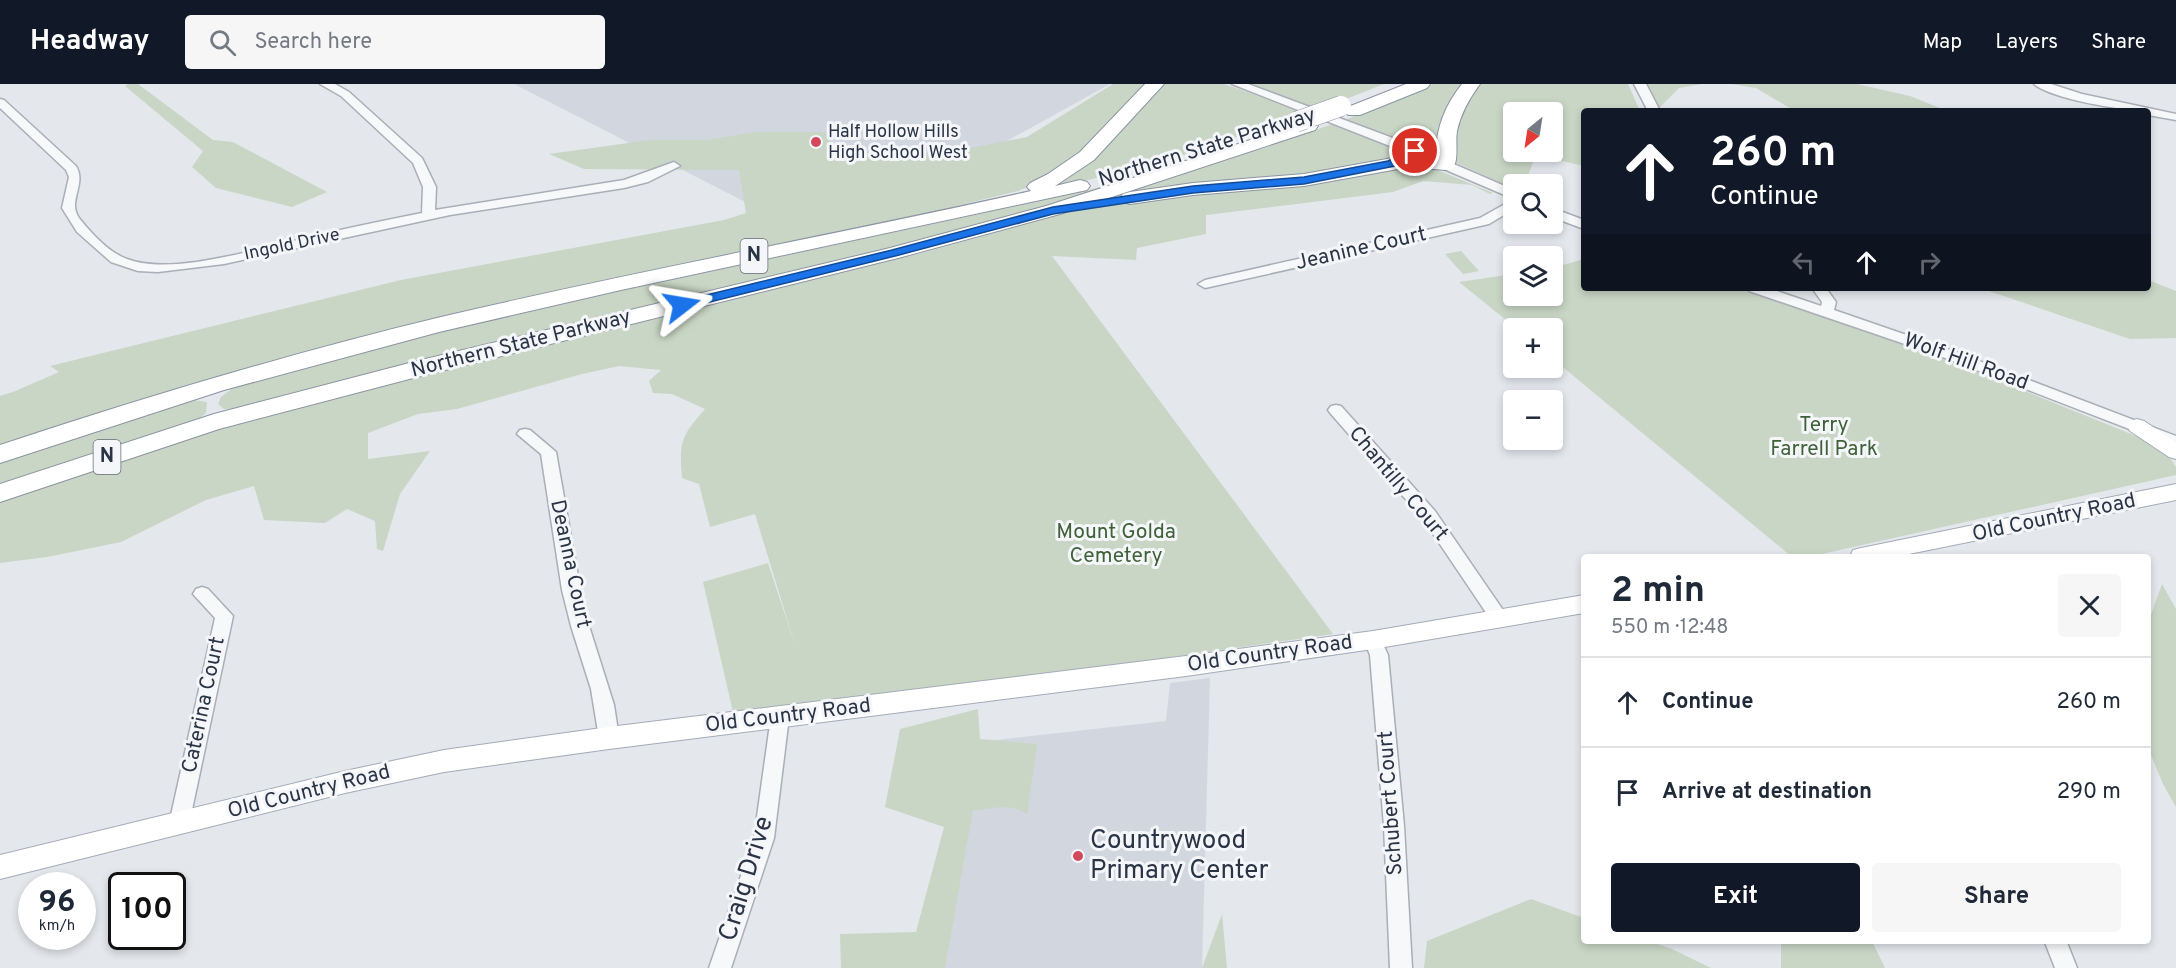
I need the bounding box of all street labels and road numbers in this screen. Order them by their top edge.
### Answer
street label: Northern State Parkway [1095,102,1319,194]
street label: Jeanine Court [1293,221,1429,277]
street label: Ingold Drive [242,224,342,266]
road number: N [740,239,768,273]
street label: Northern State Parkway [408,304,634,384]
street label: Wolf Hill Road [1900,327,2032,397]
street label: Chantilly Court [1342,421,1454,547]
road number: N [94,440,120,474]
street label: Old Country Road [1970,487,2138,549]
street label: Deanna Court [543,497,597,631]
street label: Old Country Road [1186,629,1354,679]
street label: Caterina Court [176,634,232,776]
street label: Old Country Road [704,692,872,740]
street label: Schubert Court [1372,730,1410,876]
street label: Old Country Road [225,759,393,825]
street label: Craig Drive [712,812,782,946]

